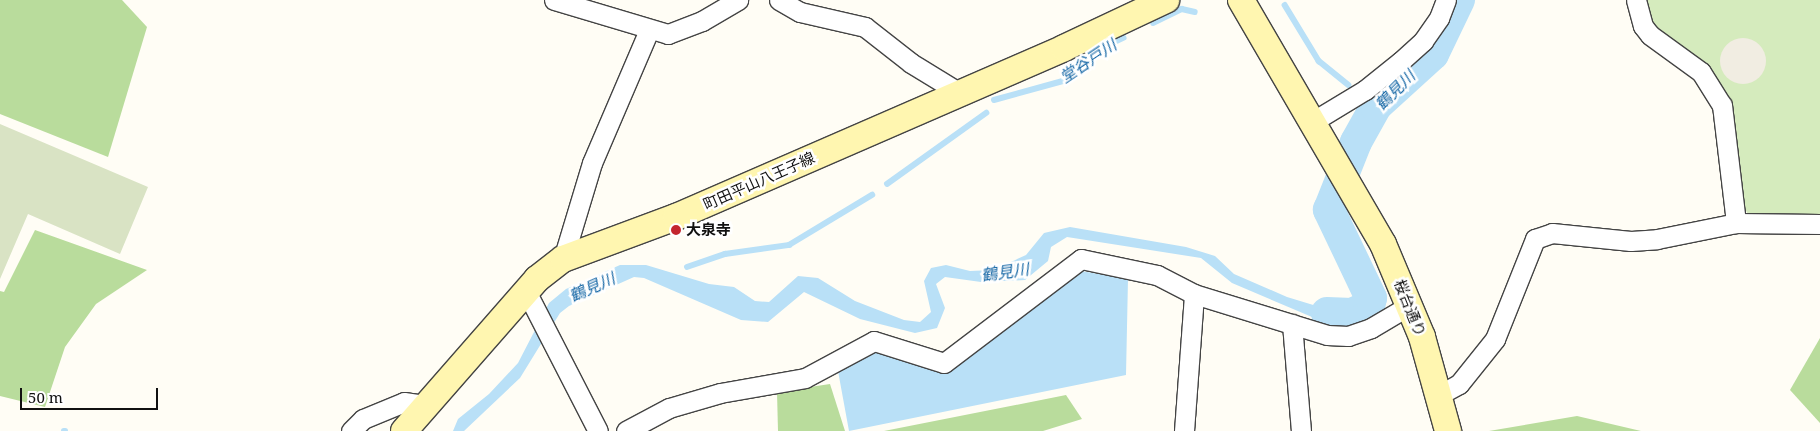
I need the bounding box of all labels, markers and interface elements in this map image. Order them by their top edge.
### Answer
water label: 堂谷戸川 [1056,35,1120,87]
water label: 鶴見川 [1371,66,1419,114]
street label: 町田平山八王子線 [701,148,817,214]
place label: 大泉寺 [686,221,731,239]
marker: 大泉寺 [670,224,682,236]
water label: 鶴見川 [980,259,1030,285]
water label: 鶴見川 [566,268,618,306]
street label: 桜台通り [1390,277,1430,339]
scale bar [22,378,160,410]
text: 50 m [28,387,63,407]

